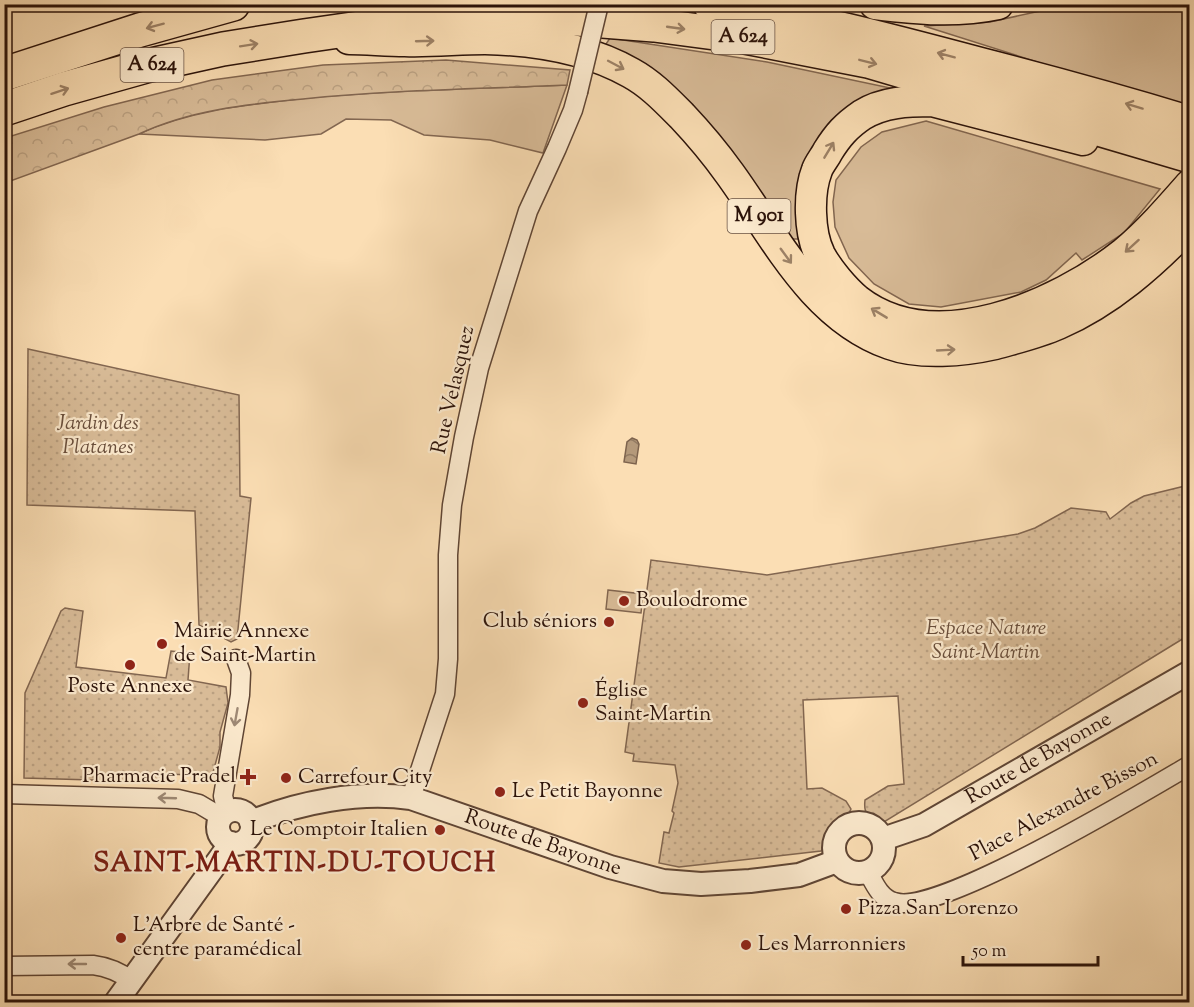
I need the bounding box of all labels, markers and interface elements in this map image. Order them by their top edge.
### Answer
road number: A 624 [712,20,774,54]
one-way arrow [146,21,165,32]
one-way arrow [665,22,685,33]
one-way arrow [415,35,435,46]
one-way arrow [239,39,259,50]
road number: A 624 [120,48,184,82]
one-way arrow [936,49,955,60]
one-way arrow [858,56,877,68]
one-way arrow [607,60,625,72]
one-way arrow [50,84,69,95]
one-way arrow [1125,100,1144,111]
one-way arrow [823,142,835,159]
road number: M 901 [728,199,790,233]
one-way arrow [1125,239,1140,253]
one-way arrow [780,247,793,263]
one-way arrow [871,307,888,319]
street label: Rue Velasquez [425,323,483,457]
one-way arrow [935,345,955,356]
park label: Jardin des Platanes [56,409,139,463]
place label: Boulodrome [636,586,748,616]
marker: Boulodrome [617,594,631,608]
place label: Club séniors [483,607,597,637]
park label: Espace Nature Saint-Martin [926,614,1046,668]
marker: Club séniors [602,615,616,629]
place label: Mairie Annexe de Saint-Martin [174,617,316,671]
marker: Mairie Annexe de Saint-Martin [155,637,169,651]
marker: Poste Annexe [123,658,137,672]
place label: Poste Annexe [68,672,192,702]
place label: Église Saint-Martin [595,676,712,730]
marker: Église Saint-Martin [576,696,590,710]
street label: Route de Bayonne [960,705,1118,813]
one-way arrow [231,706,242,726]
street label: Place Alexandre Bisson [964,744,1164,870]
place label: Pharmacie Pradel [82,762,236,792]
place label: Carrefour City [298,763,433,793]
marker: Pharmacie Pradel [241,770,255,784]
marker: Carrefour City [279,771,293,785]
place label: Le Petit Bayonne [512,777,663,807]
marker: Le Petit Bayonne [493,785,507,799]
one-way arrow [157,792,177,804]
street label: Route de Bayonne [460,803,624,884]
place label: Le Comptoir Italien [250,815,428,845]
marker: Le Comptoir Italien [433,823,447,837]
district label: SAINT-MARTIN-DU-TOUCH [93,845,497,884]
place label: Pizza San Lorenzo [858,894,1018,924]
marker: Pizza San Lorenzo [839,902,853,916]
place label: L'Arbre de Santé - centre paramédical [133,911,302,965]
scale bar [963,929,1098,967]
place label: Les Marronniers [758,930,906,960]
marker: L'Arbre de Santé - centre paramédical [114,931,128,945]
marker: Les Marronniers [739,938,753,952]
text: 50 m [971,939,1007,965]
one-way arrow [68,959,88,970]

